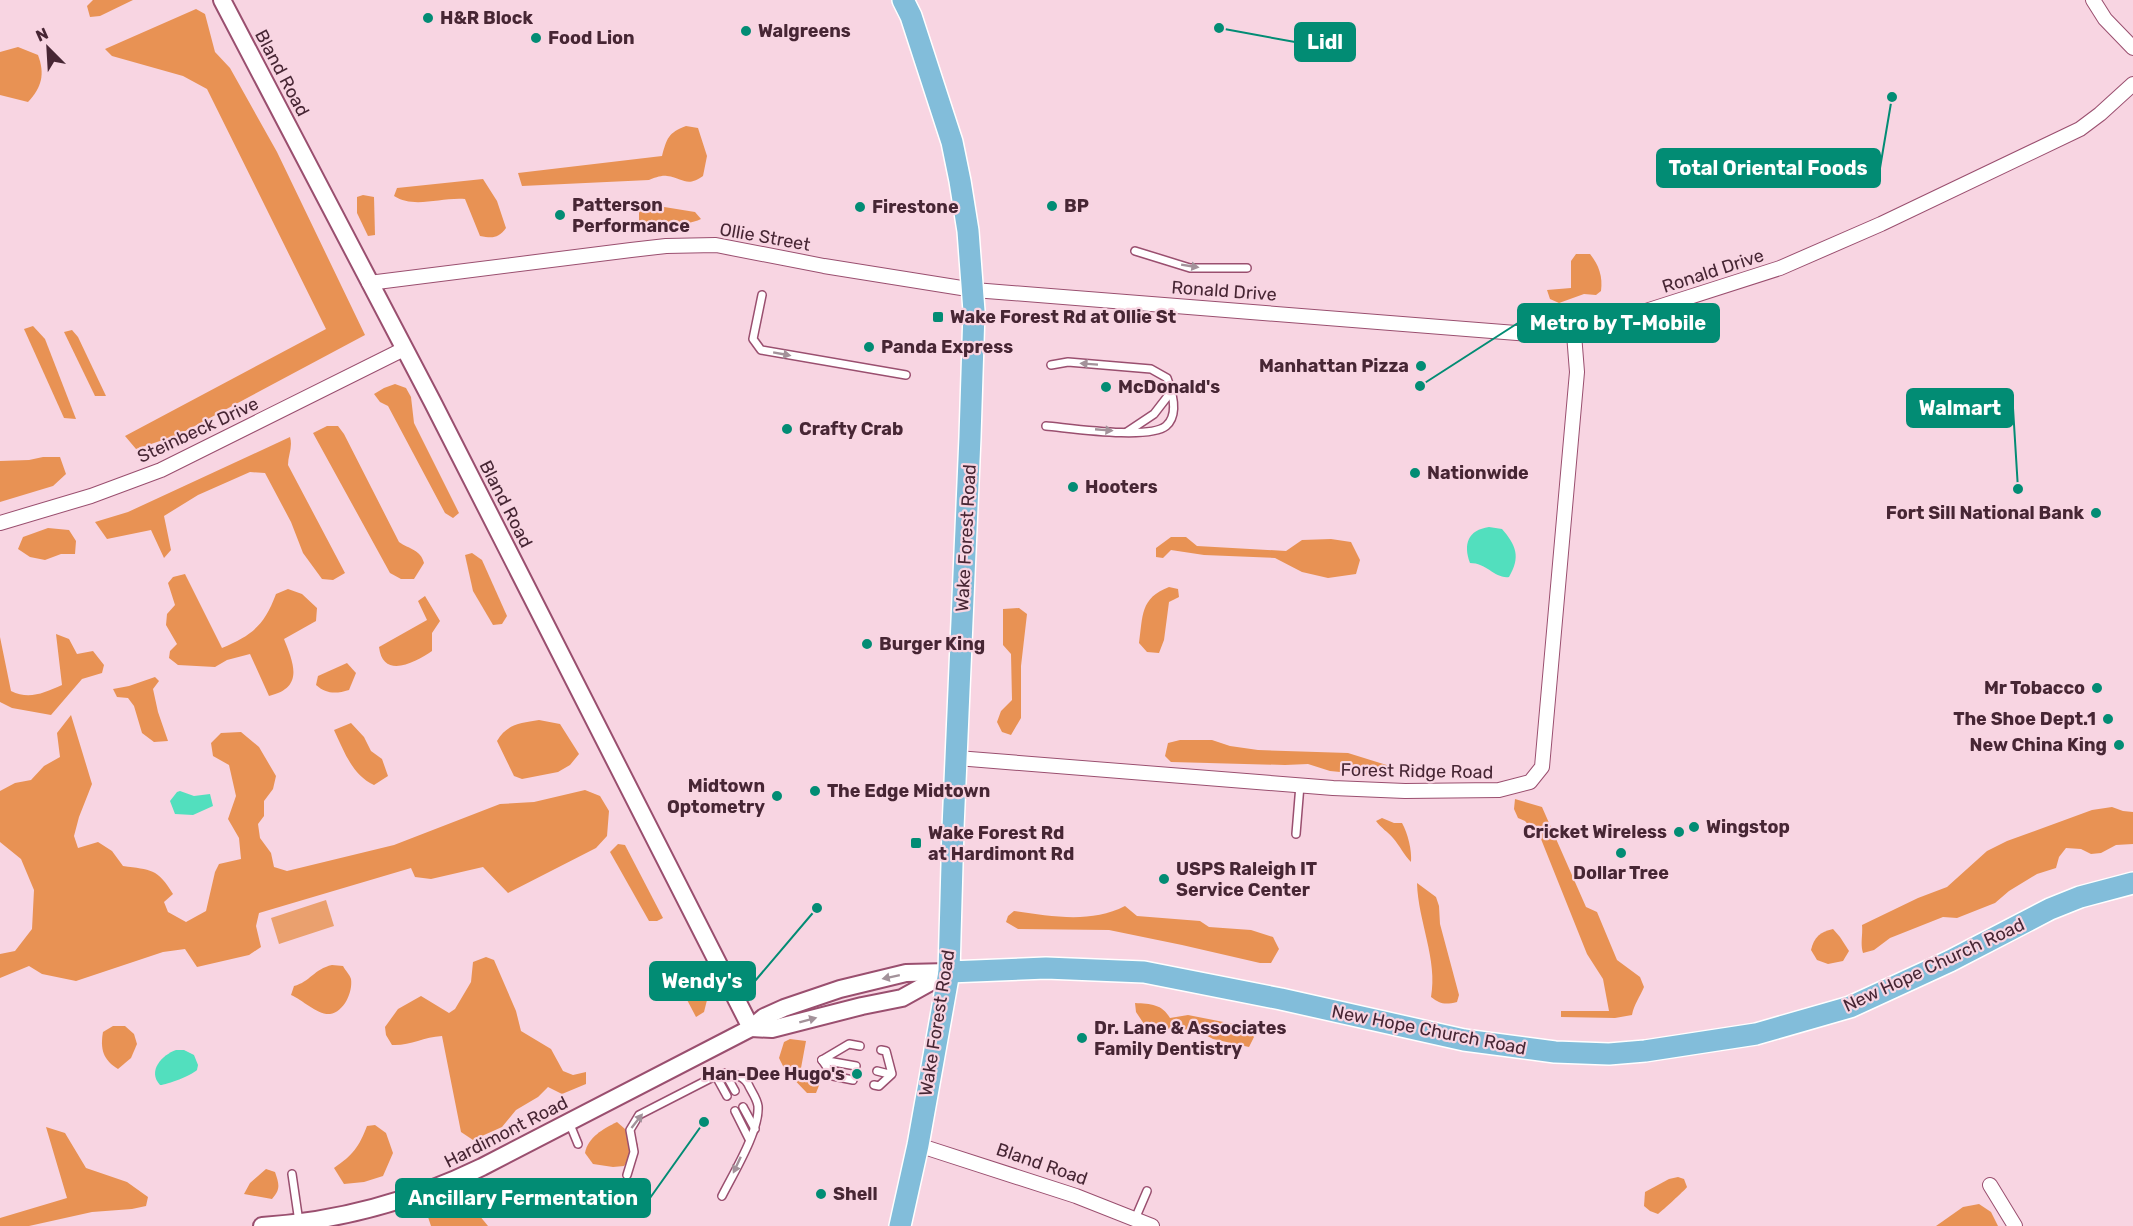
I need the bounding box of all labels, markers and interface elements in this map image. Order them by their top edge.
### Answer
place label: H&R Block [440,7,533,29]
marker: H&R Block [421,11,435,25]
north arrow [18,18,78,78]
place label: Walgreens [758,20,851,42]
callout: Lidl [1295,23,1355,61]
text: N [33,24,51,46]
marker: Walgreens [739,24,753,38]
street label: Bland Road [250,26,314,120]
place label: Food Lion [548,27,635,49]
text: Lidl [1307,30,1343,54]
marker: Food Lion [529,31,543,45]
callout: Total Oriental Foods [1657,149,1880,187]
text: Total Oriental Foods [1668,156,1868,180]
place label: Patterson Performance [572,194,690,237]
place label: BP [1064,195,1089,217]
place label: Firestone [872,196,959,218]
marker: BP [1045,199,1059,213]
marker: Firestone [853,200,867,214]
marker: Patterson Performance [553,208,567,222]
street label: Ollie Street [718,218,812,256]
street label: Ronald Drive [1659,244,1767,298]
one-way arrow [1181,262,1200,271]
street label: Ronald Drive [1171,276,1277,306]
callout: Metro by T-Mobile [1518,304,1719,342]
place label: Wake Forest Rd at Ollie St [950,306,1176,328]
marker: Wake Forest Rd at Ollie St [931,310,945,324]
text: Metro by T-Mobile [1530,311,1706,335]
place label: Panda Express [881,336,1013,358]
marker: Panda Express [862,340,876,354]
one-way arrow [773,350,792,359]
place label: Manhattan Pizza [1259,355,1409,377]
one-way arrow [1079,359,1098,369]
marker: Manhattan Pizza [1414,359,1428,373]
place label: McDonald's [1118,376,1220,398]
marker: McDonald's [1099,380,1113,394]
callout: Walmart [1907,389,2013,427]
street label: Steinbeck Drive [134,392,262,468]
text: Walmart [1919,396,2001,420]
place label: Crafty Crab [799,418,903,440]
marker: Crafty Crab [780,422,794,436]
one-way arrow [1095,426,1114,435]
street label: Bland Road [475,457,537,551]
place label: Nationwide [1427,462,1529,484]
street label: Wake Forest Road [951,464,981,612]
marker: Nationwide [1408,466,1422,480]
place label: Hooters [1085,476,1158,498]
marker: Hooters [1066,480,1080,494]
place label: Fort Sill National Bank [1886,502,2084,524]
marker: Fort Sill National Bank [2089,506,2103,520]
place label: Burger King [879,633,985,655]
marker: Burger King [860,637,874,651]
place label: Mr Tobacco [1984,677,2085,699]
marker: Mr Tobacco [2090,681,2104,695]
place label: The Shoe Dept.1 [1953,708,2096,730]
marker: The Shoe Dept.1 [2101,712,2115,726]
place label: New China King [1970,734,2107,756]
marker: New China King [2112,738,2126,752]
street label: Forest Ridge Road [1340,759,1494,783]
place label: Midtown Optometry [667,775,765,818]
place label: The Edge Midtown [827,780,990,802]
marker: The Edge Midtown [808,784,822,798]
marker: Midtown Optometry [770,789,784,803]
place label: Wingstop [1706,816,1790,838]
marker: Wingstop [1687,820,1701,834]
place label: Cricket Wireless [1523,821,1667,843]
place label: Wake Forest Rd at Hardimont Rd [928,822,1074,865]
marker: Cricket Wireless [1672,825,1686,839]
marker: Wake Forest Rd at Hardimont Rd [909,836,923,850]
marker: Dollar Tree [1614,846,1628,860]
place label: USPS Raleigh IT Service Center [1176,858,1317,901]
place label: Dollar Tree [1573,862,1669,884]
marker: USPS Raleigh IT Service Center [1157,872,1171,886]
street label: New Hope Church Road [1840,913,2028,1017]
street label: Wake Forest Road [915,948,959,1098]
callout: Wendy's [650,962,755,1000]
text: Wendy's [661,969,743,993]
one-way arrow [881,972,900,982]
street label: New Hope Church Road [1330,1000,1528,1060]
one-way arrow [799,1015,817,1024]
place label: Dr. Lane & Associates Family Dentistry [1094,1017,1286,1060]
marker: Dr. Lane & Associates Family Dentistry [1075,1031,1089,1045]
place label: Han-Dee Hugo's [702,1063,845,1085]
marker: Han-Dee Hugo's [850,1067,864,1081]
street label: Hardimont Road [441,1091,571,1173]
one-way arrow [631,1113,643,1129]
street label: Bland Road [993,1138,1091,1190]
one-way arrow [732,1156,741,1173]
callout: Ancillary Fermentation [396,1179,650,1217]
place label: Shell [833,1183,878,1205]
text: Ancillary Fermentation [408,1186,638,1210]
marker: Shell [814,1187,828,1201]

